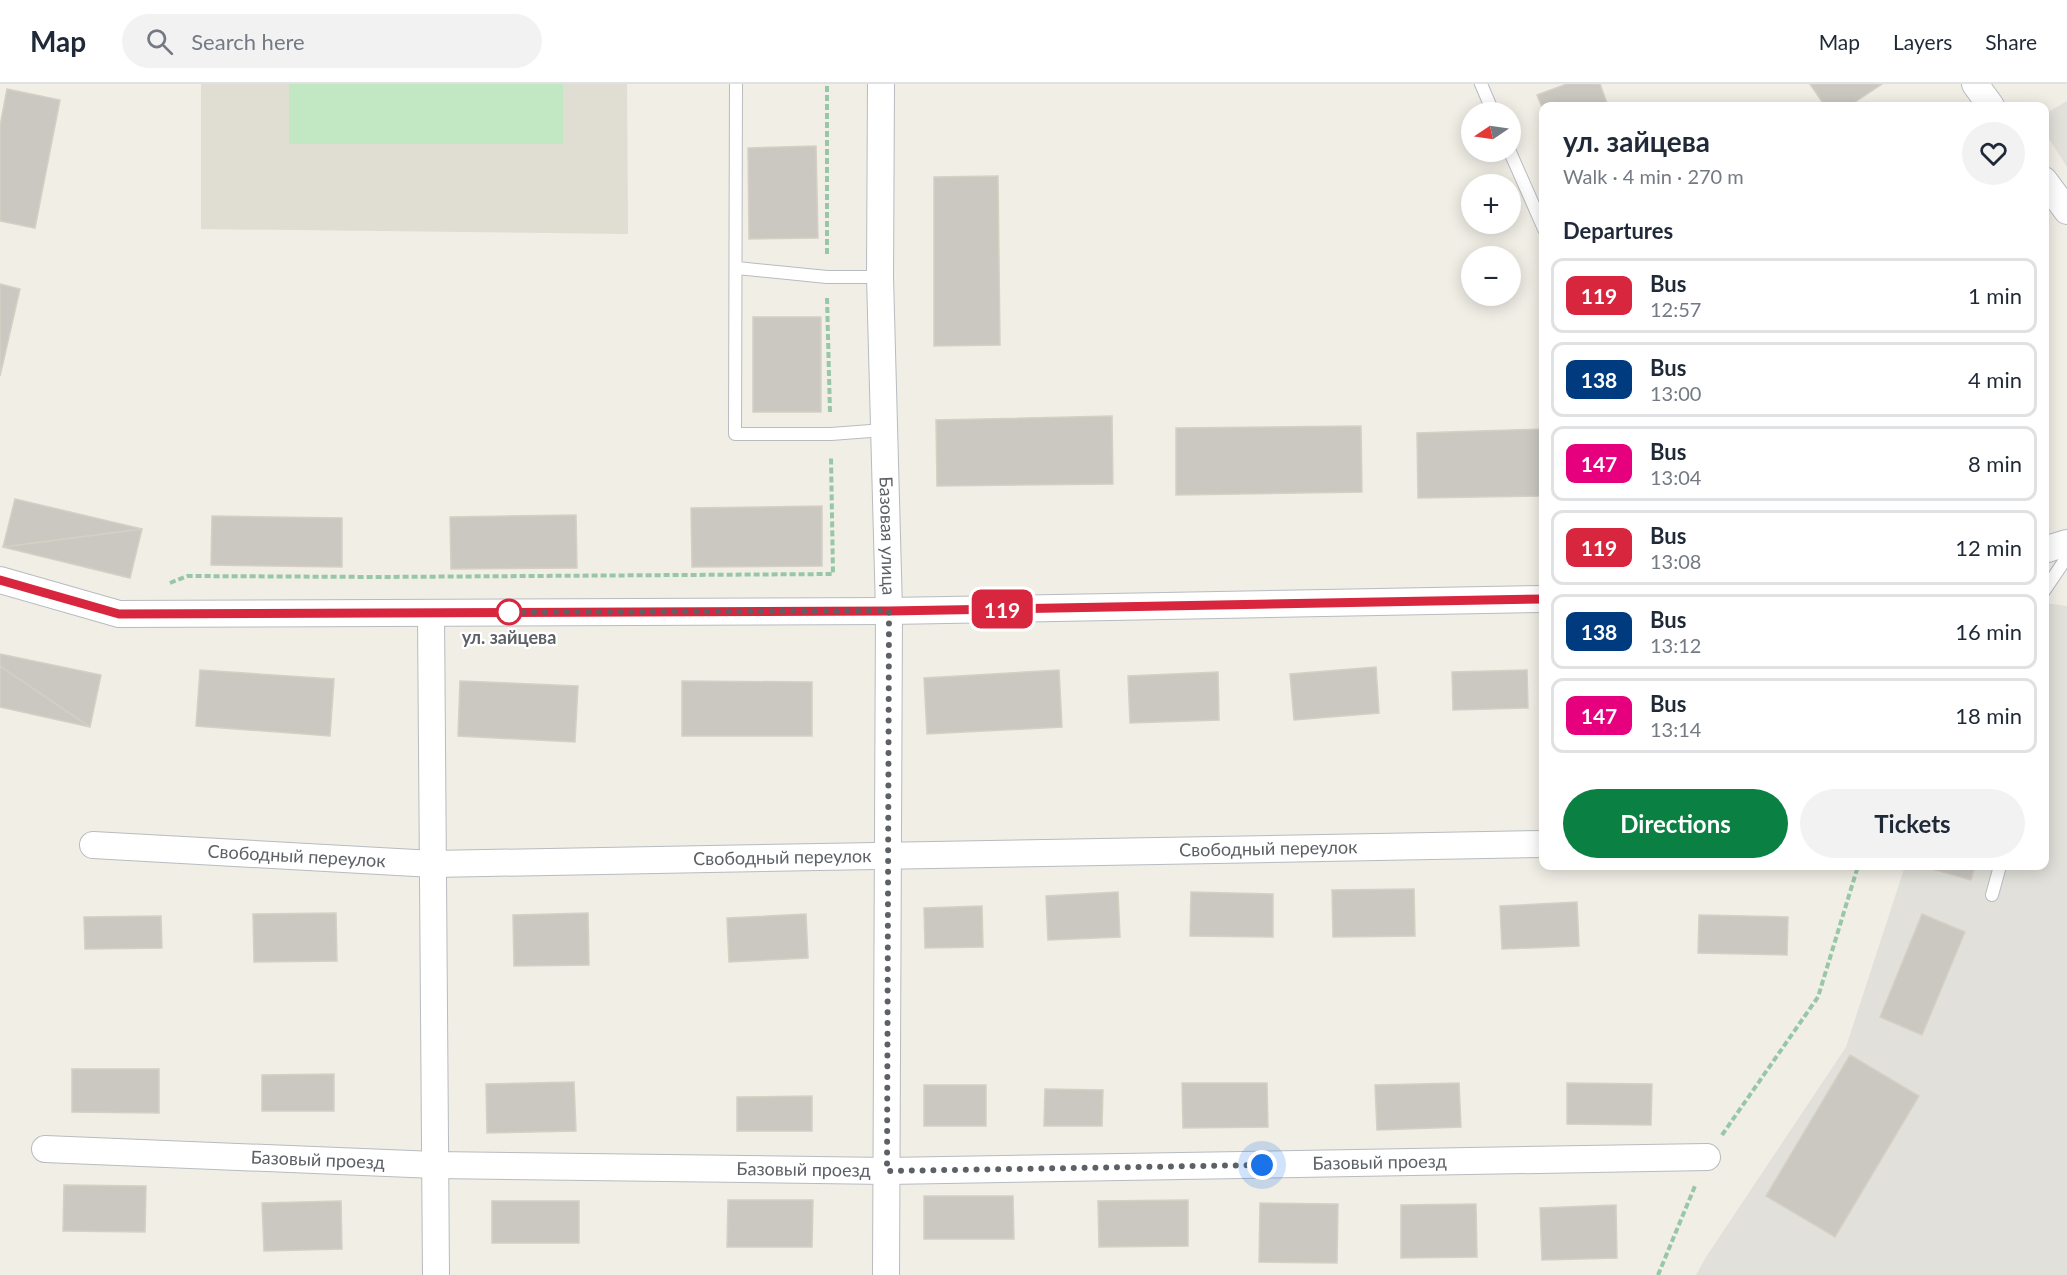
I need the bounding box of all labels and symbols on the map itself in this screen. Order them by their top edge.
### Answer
north arrow [1461,102,1521,162]
street label: Базовая улица [875,476,901,596]
line badge: 119 [968,590,1036,628]
marker: ул. зайцева [496,599,522,625]
place label: ул. зайцева [462,626,556,648]
street label: Свободный переулок [1179,835,1358,861]
street label: Свободный переулок [207,839,387,871]
street label: Свободный переулок [693,844,872,869]
street label: Базовый проезд [250,1145,385,1173]
street label: Базовый проезд [1312,1149,1447,1174]
your location [1247,1150,1277,1180]
street label: Базовый проезд [736,1157,871,1181]

